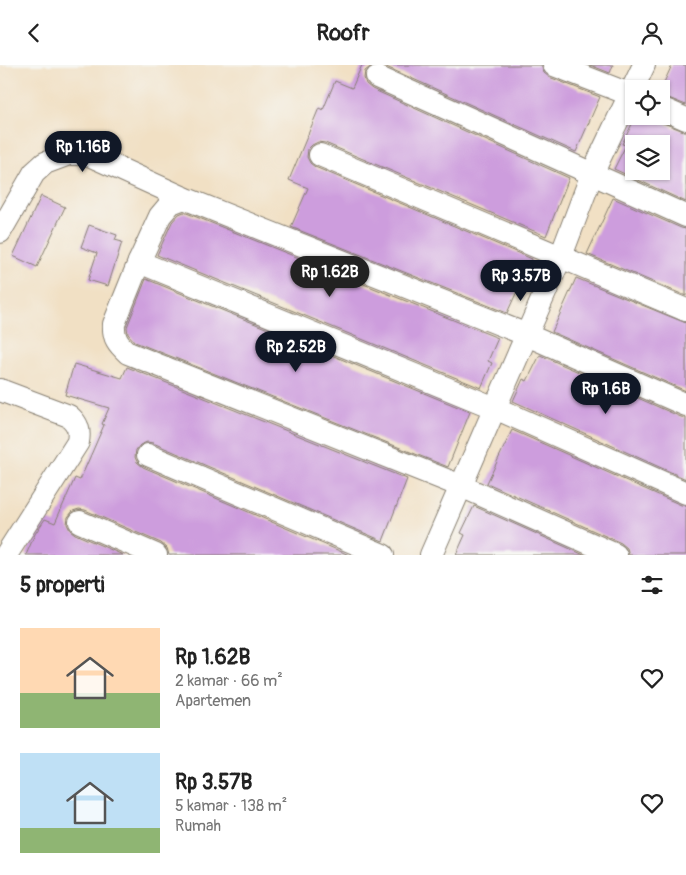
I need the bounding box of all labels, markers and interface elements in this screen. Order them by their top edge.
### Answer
icon: back [20,19,48,47]
text: Roofr [316,19,370,47]
icon: person [638,19,666,47]
map controls [625,80,670,180]
button: locate [625,80,670,125]
pin: Rp 1.16B [31,131,135,173]
button: layers [625,135,670,180]
text: Rp 1.16B [56,137,110,157]
pin: Rp 1.62B [278,255,382,298]
pin: Rp 3.57B [469,259,573,302]
text: Rp 1.62B [301,262,359,282]
text: Rp 3.57B [492,266,550,286]
pin: Rp 2.52B [244,331,348,373]
text: Rp 2.52B [266,337,326,357]
pin: Rp 1.6B [560,373,652,415]
text: Rp 1.6B [582,379,630,399]
icon: filters [638,571,666,599]
text: 5 properti [20,572,104,599]
text: Rp 1.62B [175,644,250,671]
icon: home [60,648,120,708]
icon: heart [638,664,666,692]
text: 2 kamar · 66 m² [175,671,283,691]
text: Apartemen [175,691,251,711]
text: Rp 3.57B [175,769,252,796]
icon: home [60,773,120,833]
icon: heart [638,789,666,817]
text: 5 kamar · 138 m² [175,796,287,816]
text: Rumah [175,816,221,836]

